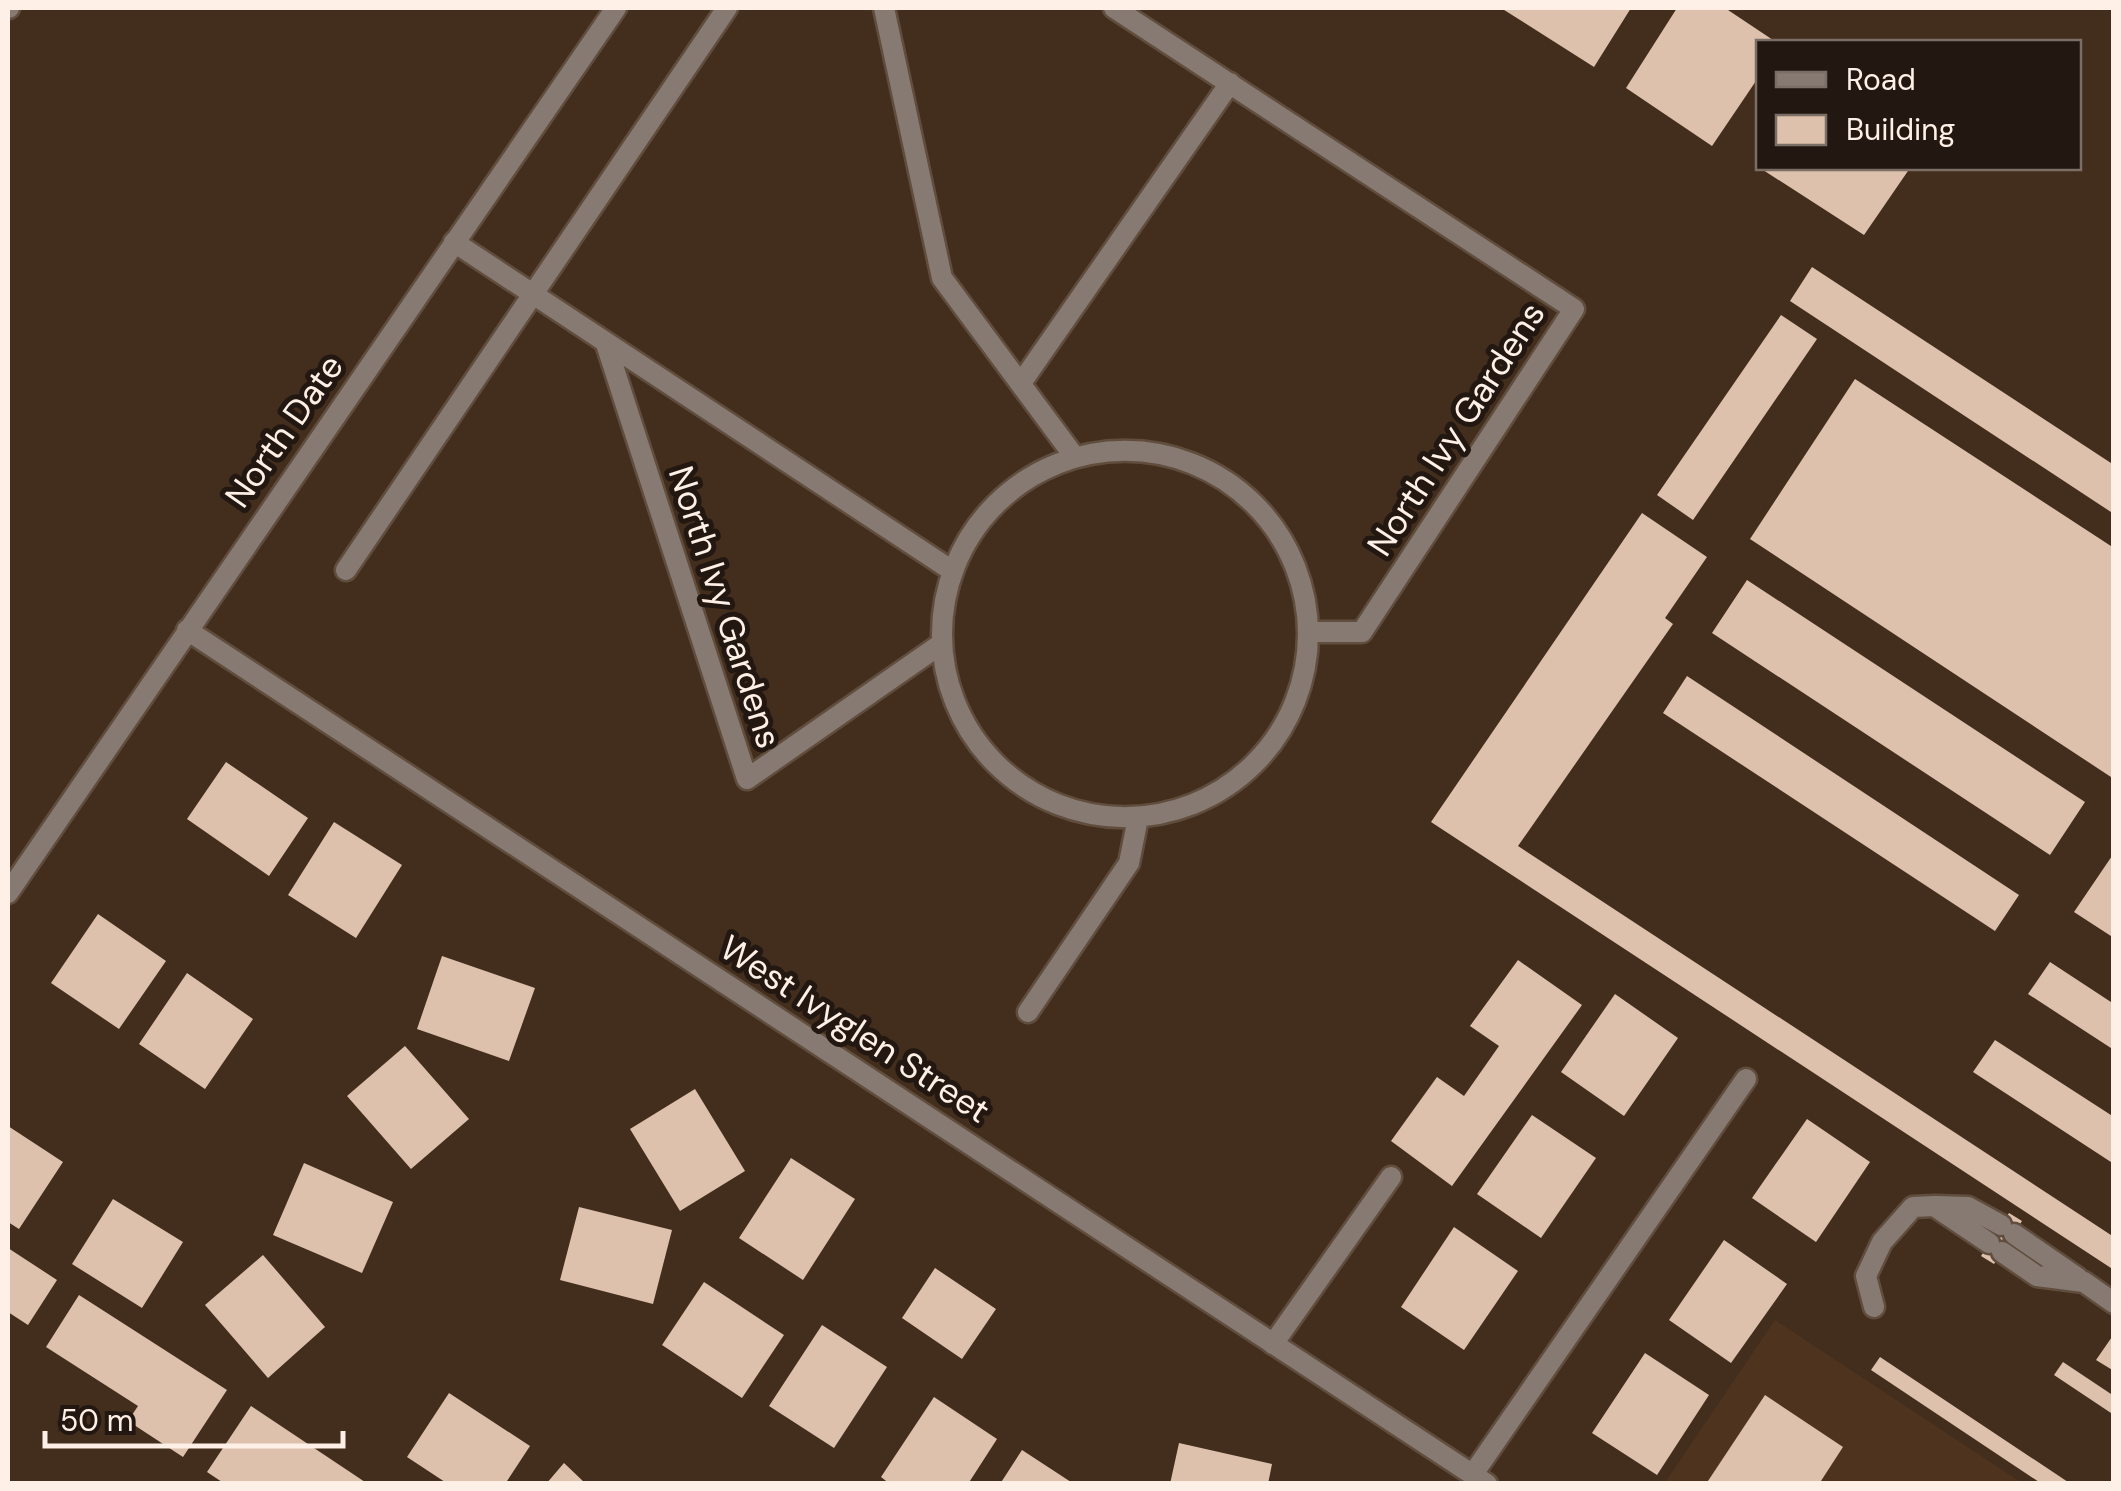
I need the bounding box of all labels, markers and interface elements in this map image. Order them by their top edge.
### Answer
legend [1756,40,2081,170]
text: Road [1846,60,1916,99]
text: Building [1846,110,1955,149]
street label: North Ivy Gardens [1357,293,1555,565]
street label: North Date [214,345,354,517]
street label: North Ivy Gardens [658,460,792,754]
street label: West Ivyglen Street [711,925,999,1133]
scale bar [45,1386,342,1448]
text: 50 m [60,1401,134,1440]

